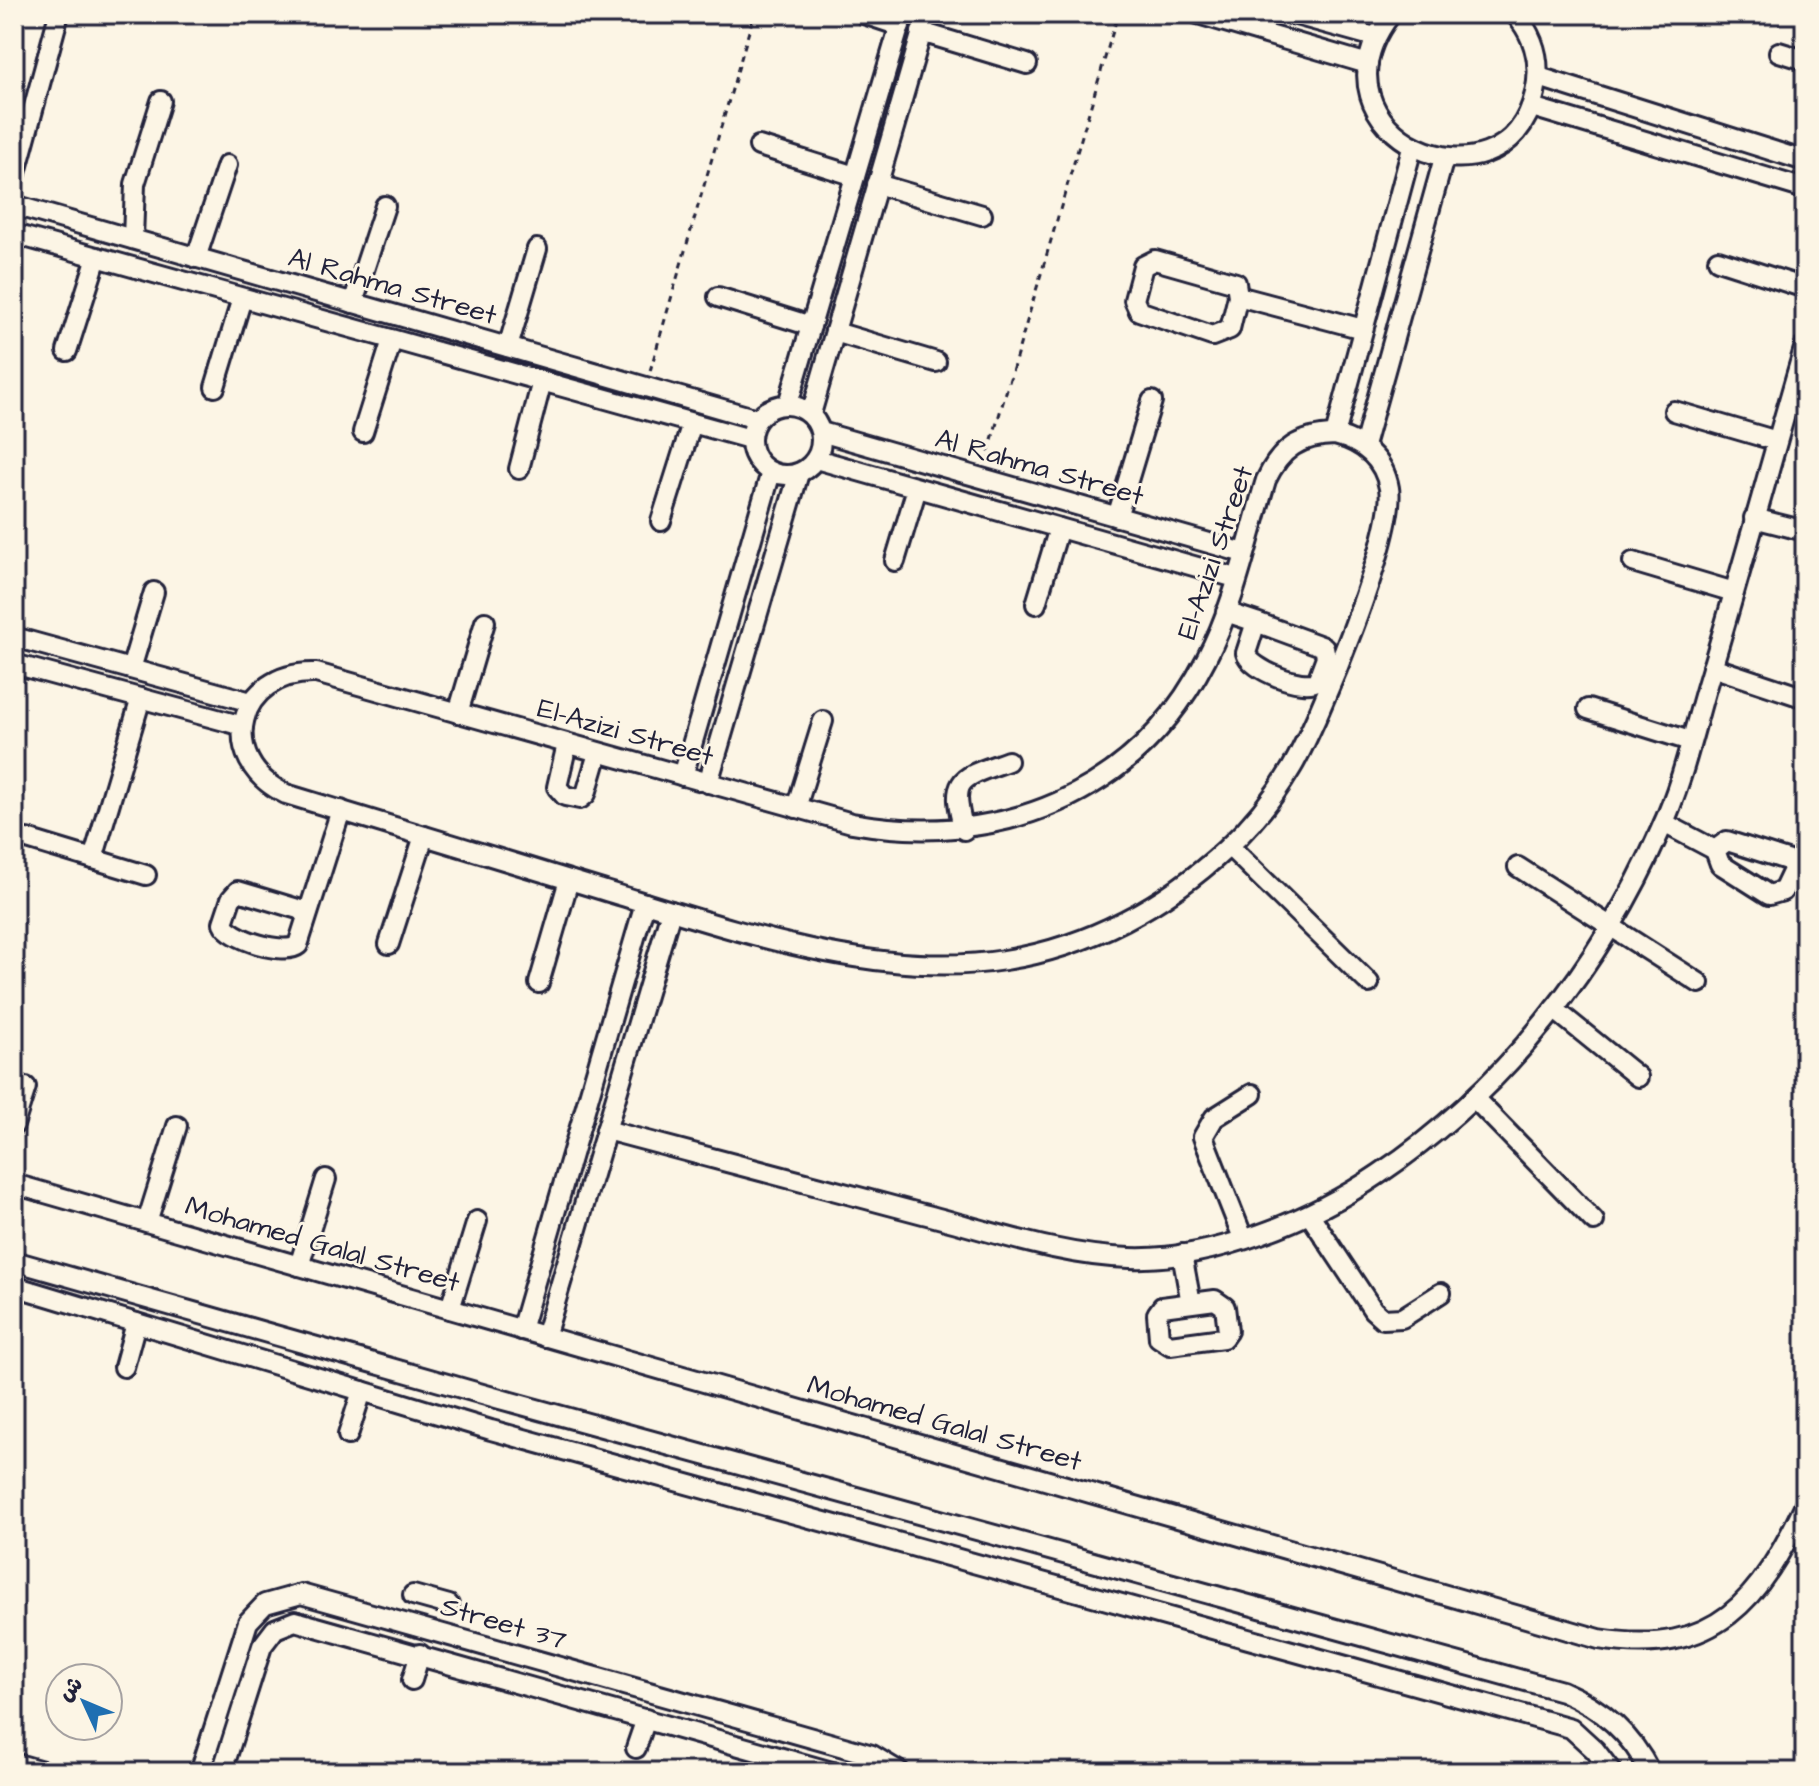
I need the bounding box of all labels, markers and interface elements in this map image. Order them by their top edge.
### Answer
street label: Al Rahma Street [284,238,502,335]
street label: Al Rahma Street [931,419,1149,516]
street label: El-Azizi Street [1167,460,1264,645]
street label: El-Azizi Street [533,689,719,776]
street label: Mohamed Galal Street [181,1187,465,1302]
street label: Mohamed Galal Street [803,1366,1087,1481]
street label: Street 37 [436,1587,571,1660]
north arrow [44,1662,124,1742]
text: ش [51,1670,90,1709]

